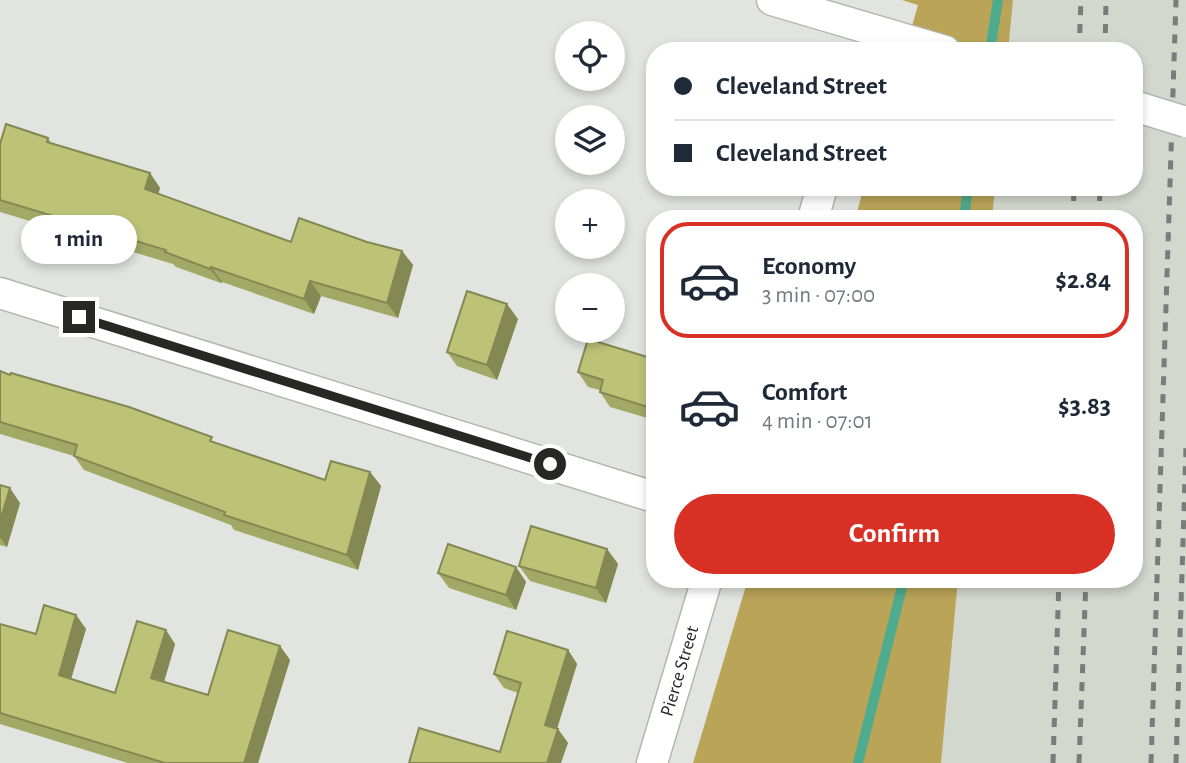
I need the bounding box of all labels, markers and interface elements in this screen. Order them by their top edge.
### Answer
map controls [555,21,625,343]
button: locate [555,21,625,91]
text: Cleveland Street [716,73,887,99]
button: layers [555,105,625,175]
text: Cleveland Street [716,140,887,166]
button: + [555,189,625,259]
callout: 1 min [21,216,137,264]
text: 1 min [55,228,103,251]
icon: car [678,249,741,312]
text: Economy [762,253,856,279]
text: $2.84 [1055,267,1111,293]
button: − [555,273,625,343]
text: 3 min · 07:00 [762,284,875,307]
route end [63,301,95,333]
icon: car [678,375,741,438]
text: Comfort [762,379,847,405]
text: $3.83 [1058,393,1111,419]
text: 4 min · 07:01 [762,410,873,433]
route start [534,448,566,480]
button: Confirm [674,494,1115,574]
street label: Pierce Street [657,624,702,718]

